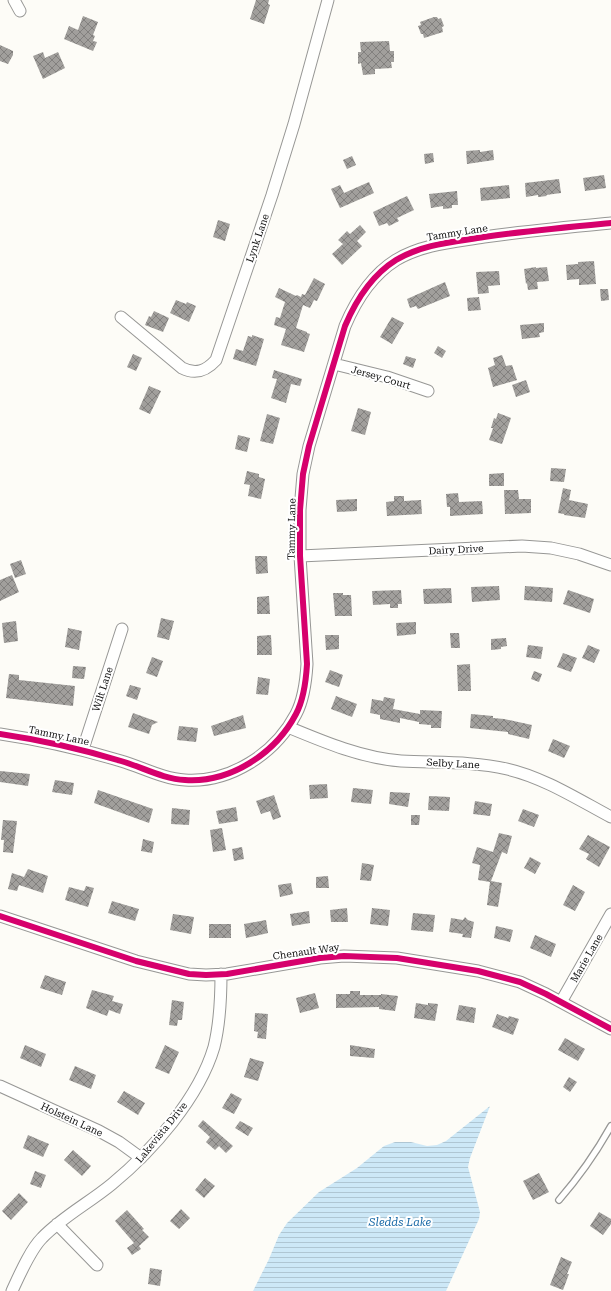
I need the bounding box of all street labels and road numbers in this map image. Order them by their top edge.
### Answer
street label: Lynk Lane [244,212,271,264]
street label: Tammy Lane [426,222,489,243]
street label: Jersey Court [350,364,412,391]
street label: Tammy Lane [285,498,298,560]
street label: Dairy Drive [428,543,484,556]
street label: Wilt Lane [90,665,115,713]
street label: Tammy Lane [28,724,91,747]
street label: Selby Lane [426,757,480,770]
street label: Marie Lane [568,932,605,984]
street label: Chenault Way [272,941,340,962]
street label: Lakevista Drive [134,1099,189,1165]
street label: Holstein Lane [39,1100,105,1139]

